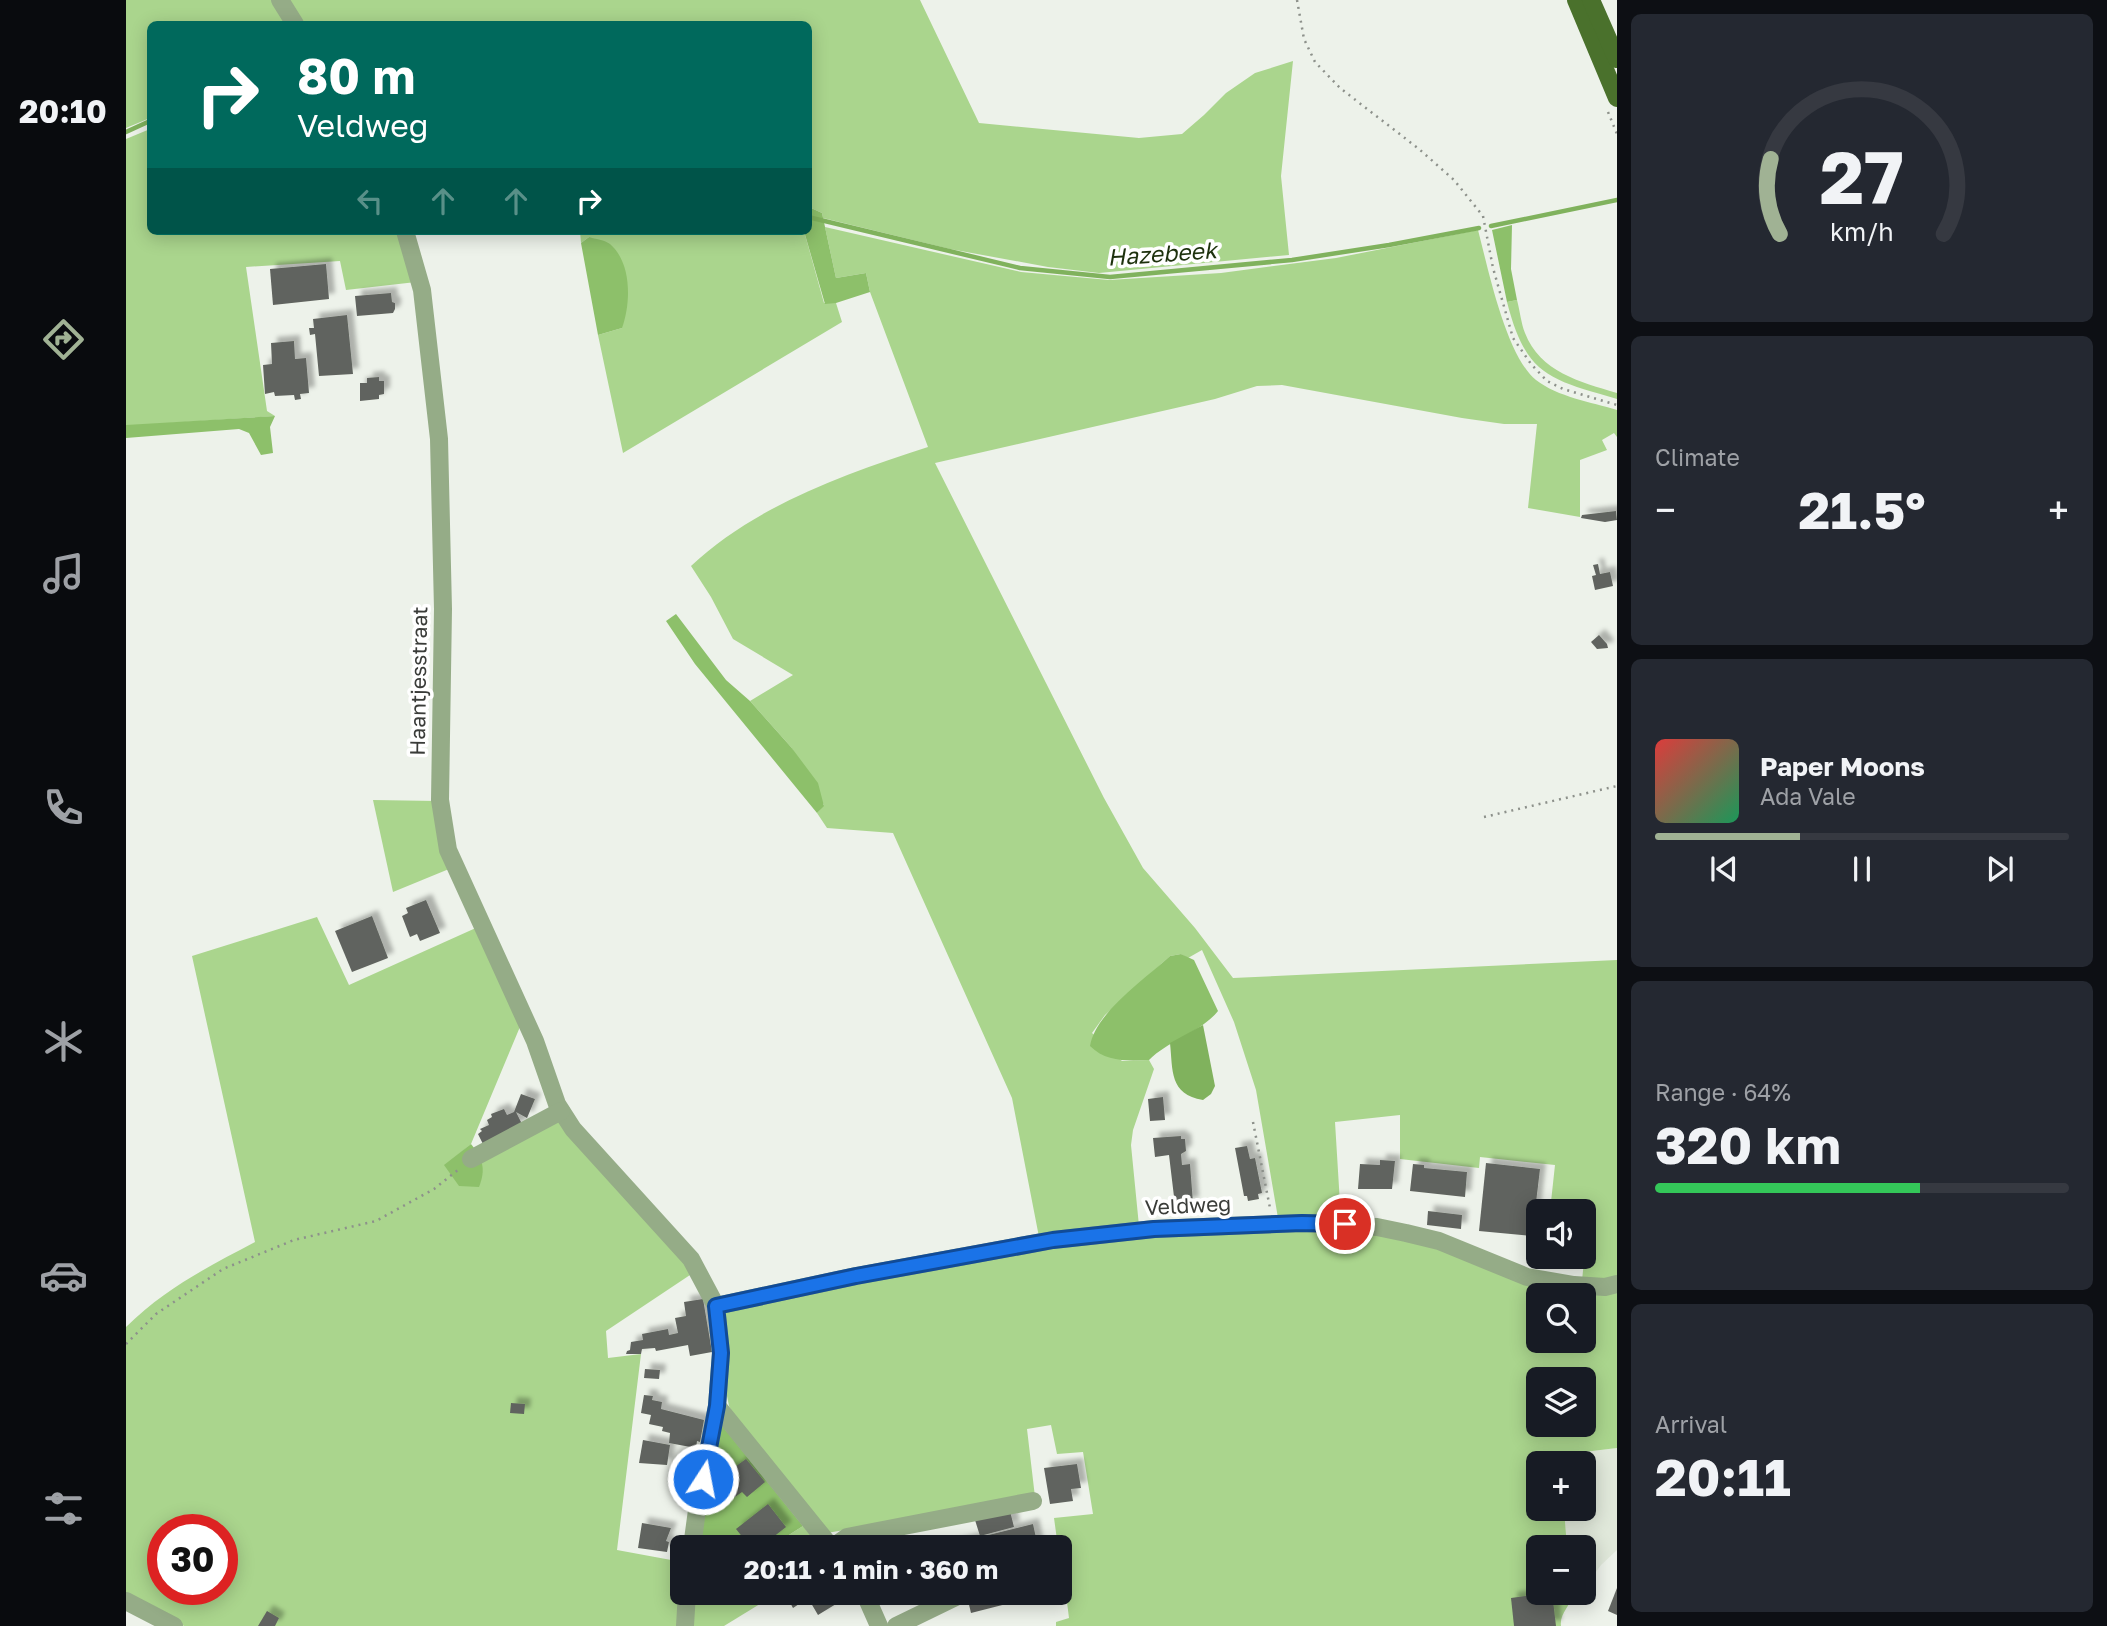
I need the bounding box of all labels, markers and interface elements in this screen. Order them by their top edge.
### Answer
text: 80 m [297,46,415,105]
icon: right [182,49,273,140]
text: 20:10 [19,92,107,130]
text: Veldweg [297,106,429,144]
text: 27 [1820,134,1904,221]
icon: left [351,182,389,220]
icon: ahead [424,182,462,220]
icon: ahead [497,182,535,220]
icon: right [570,182,608,220]
text: km/h [1830,216,1894,247]
water label: Hazebeek [1106,235,1219,271]
icon: directions [39,315,88,364]
text: Climate [1655,443,1740,471]
text: 21.5° [1798,478,1926,540]
text: − [1655,487,1676,532]
text: + [2048,487,2069,532]
icon: music [39,549,88,598]
street label: Haantjesstraat [404,606,432,756]
text: Paper Moons [1760,751,1925,782]
text: Ada Vale [1760,782,1856,810]
icon: phone [39,783,88,832]
icon: previous [1705,850,1743,888]
icon: pause [1843,850,1881,888]
icon: next [1981,850,2019,888]
icon: climate [39,1017,88,1066]
text: Range · 64% [1655,1078,1791,1106]
text: 320 km [1655,1113,1841,1175]
street label: Veldweg [1144,1190,1232,1220]
pin [1315,1194,1375,1254]
map controls [1526,1199,1596,1605]
button: sound [1526,1199,1596,1269]
icon: arrive [1326,1205,1364,1243]
icon: car [39,1251,88,1300]
button: search [1526,1283,1596,1353]
button: layers [1526,1367,1596,1437]
text: Arrival [1655,1410,1727,1438]
position arrow [666,1442,740,1516]
text: 20:11 [1655,1445,1791,1507]
button: + [1526,1451,1596,1521]
icon: filters [39,1484,88,1533]
speed limit sign: 30 [147,1514,238,1605]
button: − [1526,1535,1596,1605]
text: 20:11 · 1 min · 360 m [744,1554,998,1585]

